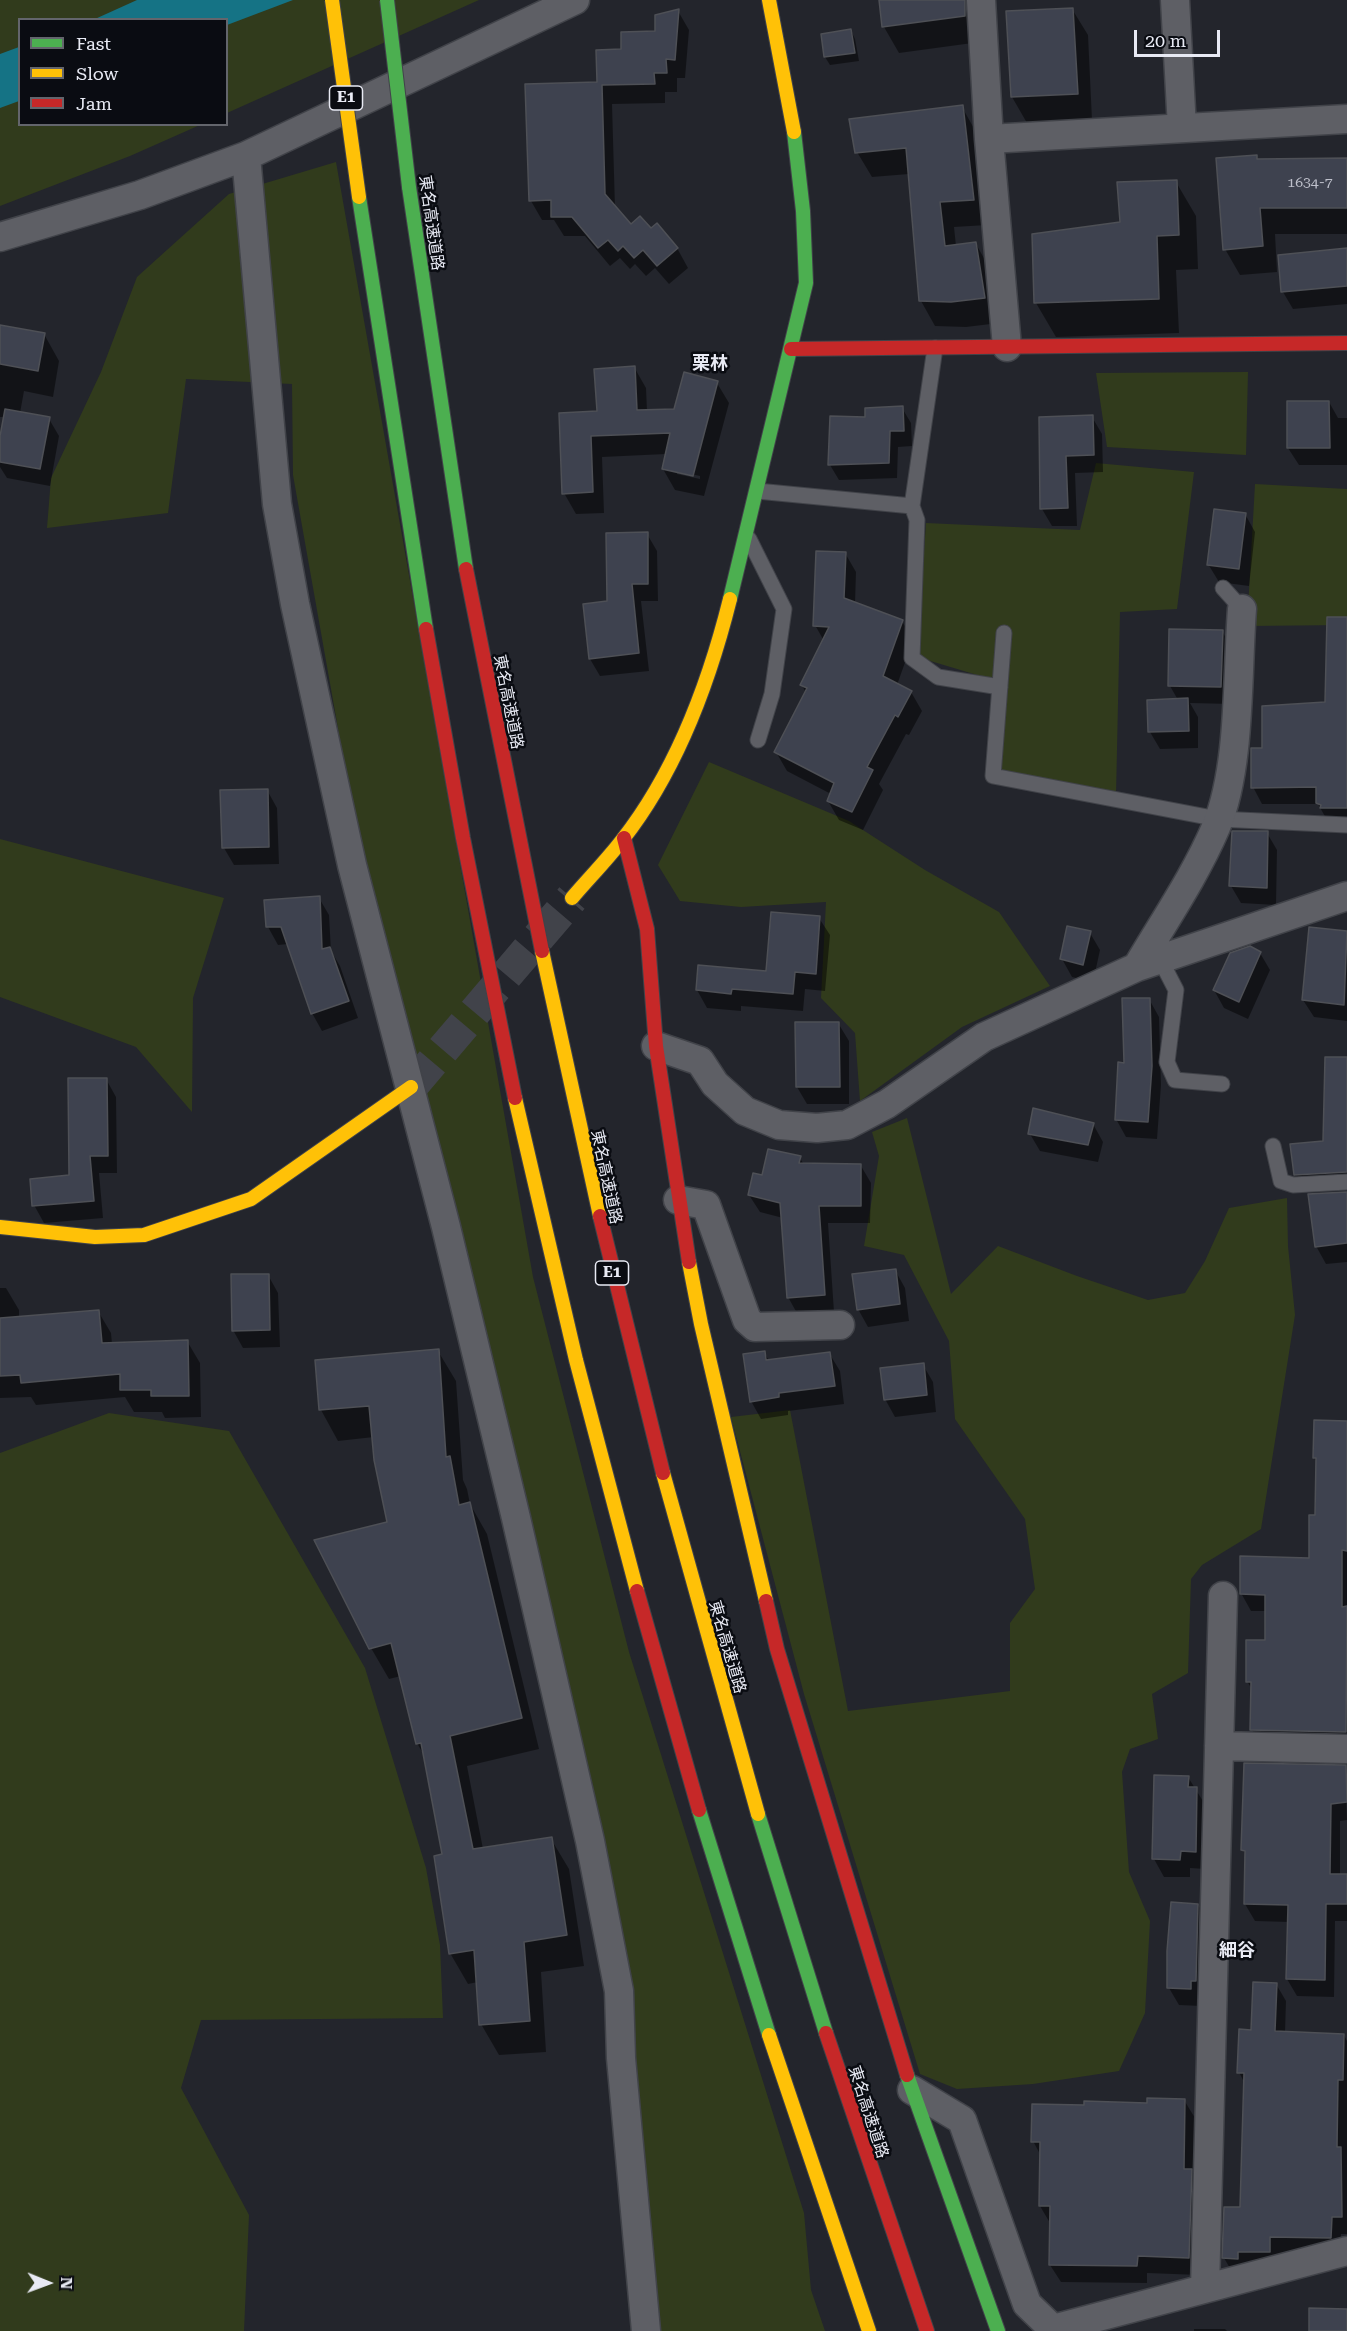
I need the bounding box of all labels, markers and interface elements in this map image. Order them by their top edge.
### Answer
legend [18,18,228,126]
scale bar [1137,18,1222,56]
text: 20 m [1145,30,1186,51]
text: Fast [76,33,111,54]
text: Slow [76,63,118,84]
road number: E1 [330,86,362,110]
text: Jam [76,93,112,114]
street label: 東名高速道路 [415,174,447,272]
house number: 1634-7 [1287,175,1333,191]
district label: 栗林 [692,353,728,375]
street label: 東名高速道路 [489,653,527,751]
street label: 東名高速道路 [587,1128,625,1226]
road number: E1 [596,1261,628,1285]
street label: 東名高速道路 [705,1598,749,1696]
district label: 細谷 [1219,1940,1255,1962]
street label: 東名高速道路 [844,2063,892,2161]
north arrow [18,2253,78,2313]
text: N [57,2277,76,2290]

